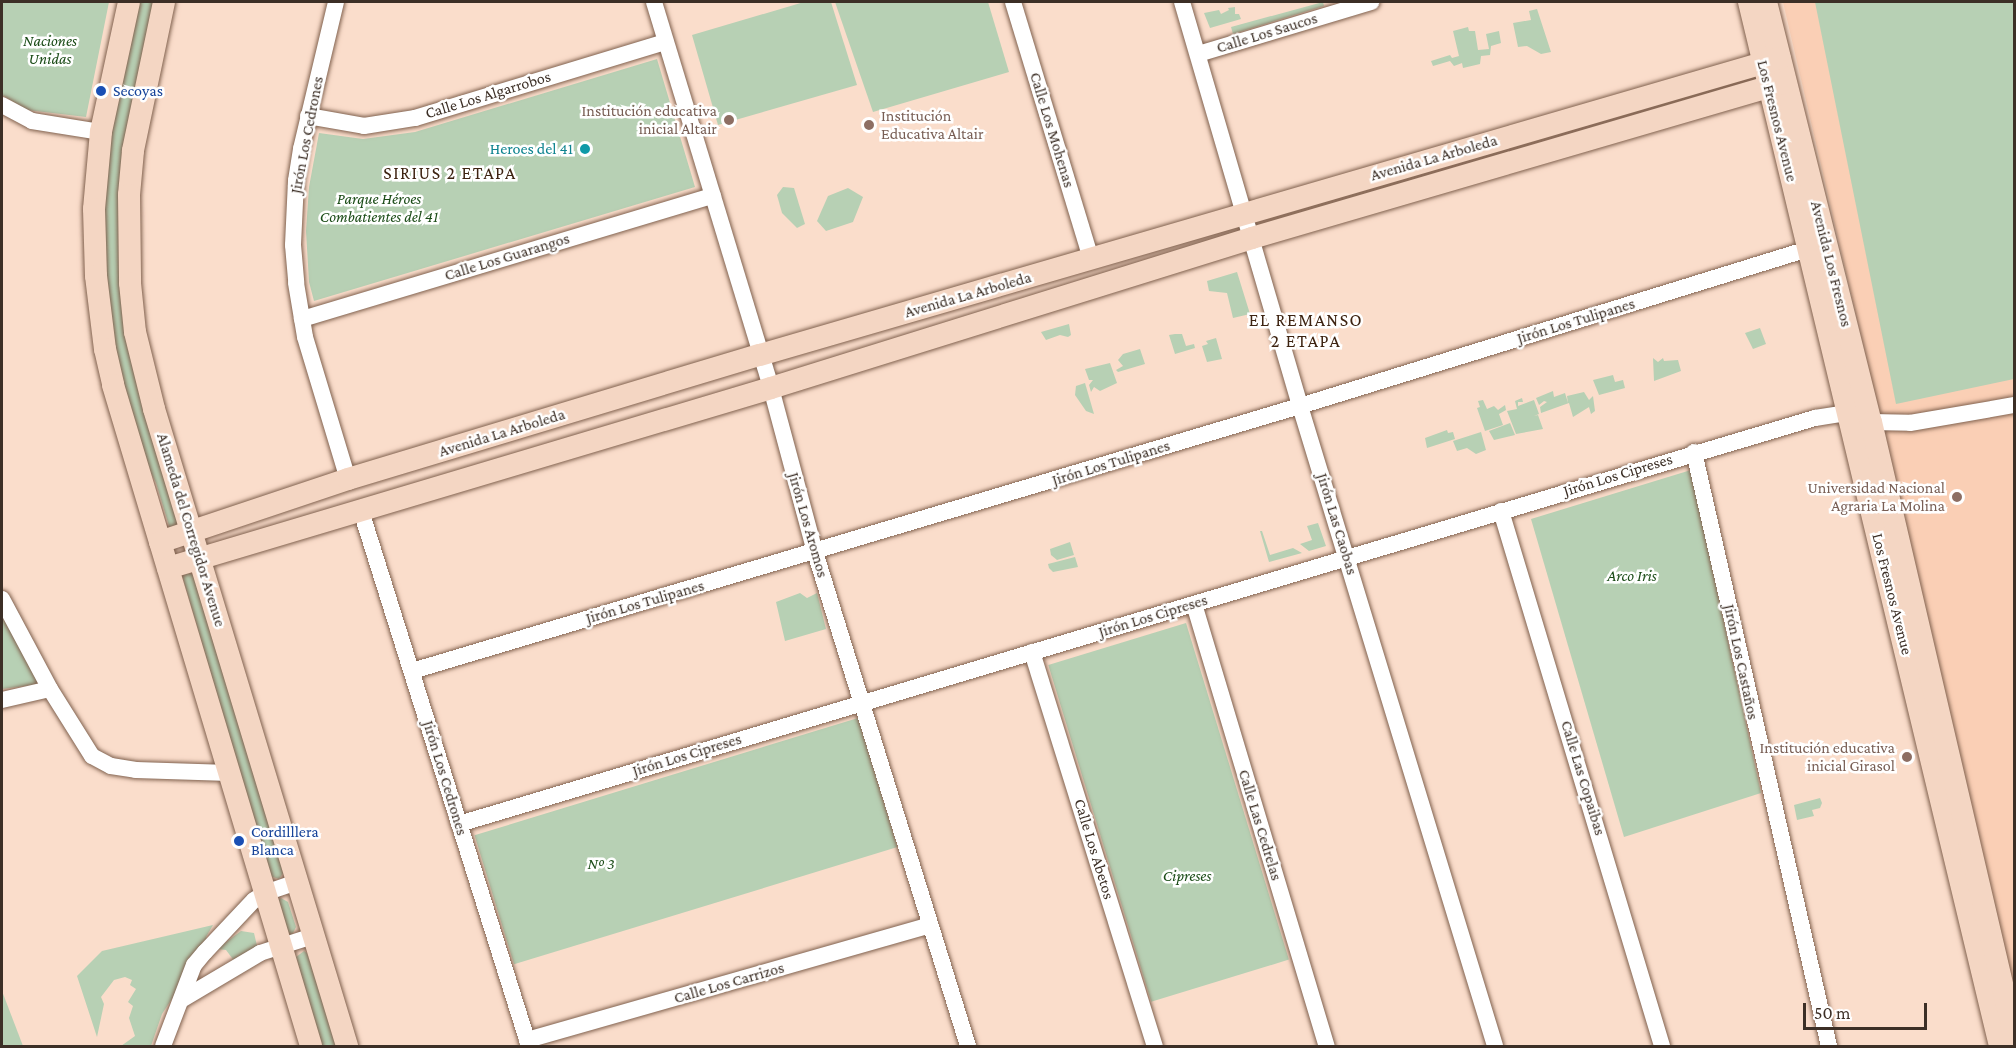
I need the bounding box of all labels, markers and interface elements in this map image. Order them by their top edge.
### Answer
street label: Calle Los Saucos [1214,9,1320,57]
park label: Naciones Unidas [23,31,77,69]
street label: Los Fresnos Avenue [1753,58,1801,184]
street label: Calle Los Algarrobos [423,67,553,123]
street label: Calle Los Mohenas [1025,70,1079,190]
street label: Jirón Los Cedrones [286,75,328,195]
place label: Secoyas [113,81,163,101]
marker: Secoyas [94,84,108,98]
place label: Institución educativa inicial Altair [582,101,717,139]
place label: Institución Educativa Altair [881,106,984,144]
marker: Institución educativa inicial Altair [722,113,736,127]
marker: Institución Educativa Altair [862,118,876,132]
street label: Avenida La Arboleda [1368,131,1500,185]
place label: Heroes del 41 [490,139,573,159]
marker: Heroes del 41 [578,142,592,156]
district label: SIRIUS 2 ETAPA [383,162,517,184]
park label: Parque Héroes Combatientes del 41 [320,189,438,227]
street label: Avenida Los Fresnos [1806,199,1856,329]
street label: Calle Los Guarangos [442,229,572,285]
street label: Avenida La Arboleda [902,268,1034,322]
street label: Jirón Los Tulipanes [1515,294,1637,348]
district label: EL REMANSO 2 ETAPA [1249,310,1363,352]
street label: Avenida La Arboleda [437,405,567,461]
street label: Alameda del Corregidor Avenue [152,431,230,629]
street label: Jirón Los Tulipanes [1050,436,1172,490]
street label: Jirón Los Cipreses [1561,449,1675,501]
street label: Jirón Los Aromos [784,470,832,580]
street label: Jirón Las Caobas [1312,471,1362,577]
place label: Universidad Nacional Agraria La Molina [1807,478,1945,516]
marker: Universidad Nacional Agraria La Molina [1950,490,1964,504]
street label: Los Fresnos Avenue [1868,531,1916,657]
park label: Arco Iris [1607,566,1657,586]
street label: Jirón Los Tulipanes [584,576,706,628]
street label: Jirón Los Cipreses [1096,590,1210,642]
street label: Jirón Los Castaños [1719,602,1763,722]
street label: Jirón Los Cedrones [418,718,472,838]
street label: Calle Las Copaibas [1556,718,1610,838]
street label: Jirón Los Cipreses [630,729,744,781]
place label: Institución educativa inicial Girasol [1760,738,1895,776]
marker: Institución educativa inicial Girasol [1900,750,1914,764]
street label: Calle Las Cedrelas [1234,767,1286,883]
street label: Calle Los Abetos [1070,796,1118,902]
place label: Cordilllera Blanca [251,822,319,860]
marker: Cordilllera Blanca [232,834,246,848]
park label: Nº 3 [588,854,614,874]
park label: Cipreses [1163,866,1211,886]
street label: Calle Los Carrizos [672,958,786,1008]
scale bar [1806,991,1930,1029]
text: 50 m [1814,1003,1851,1023]

